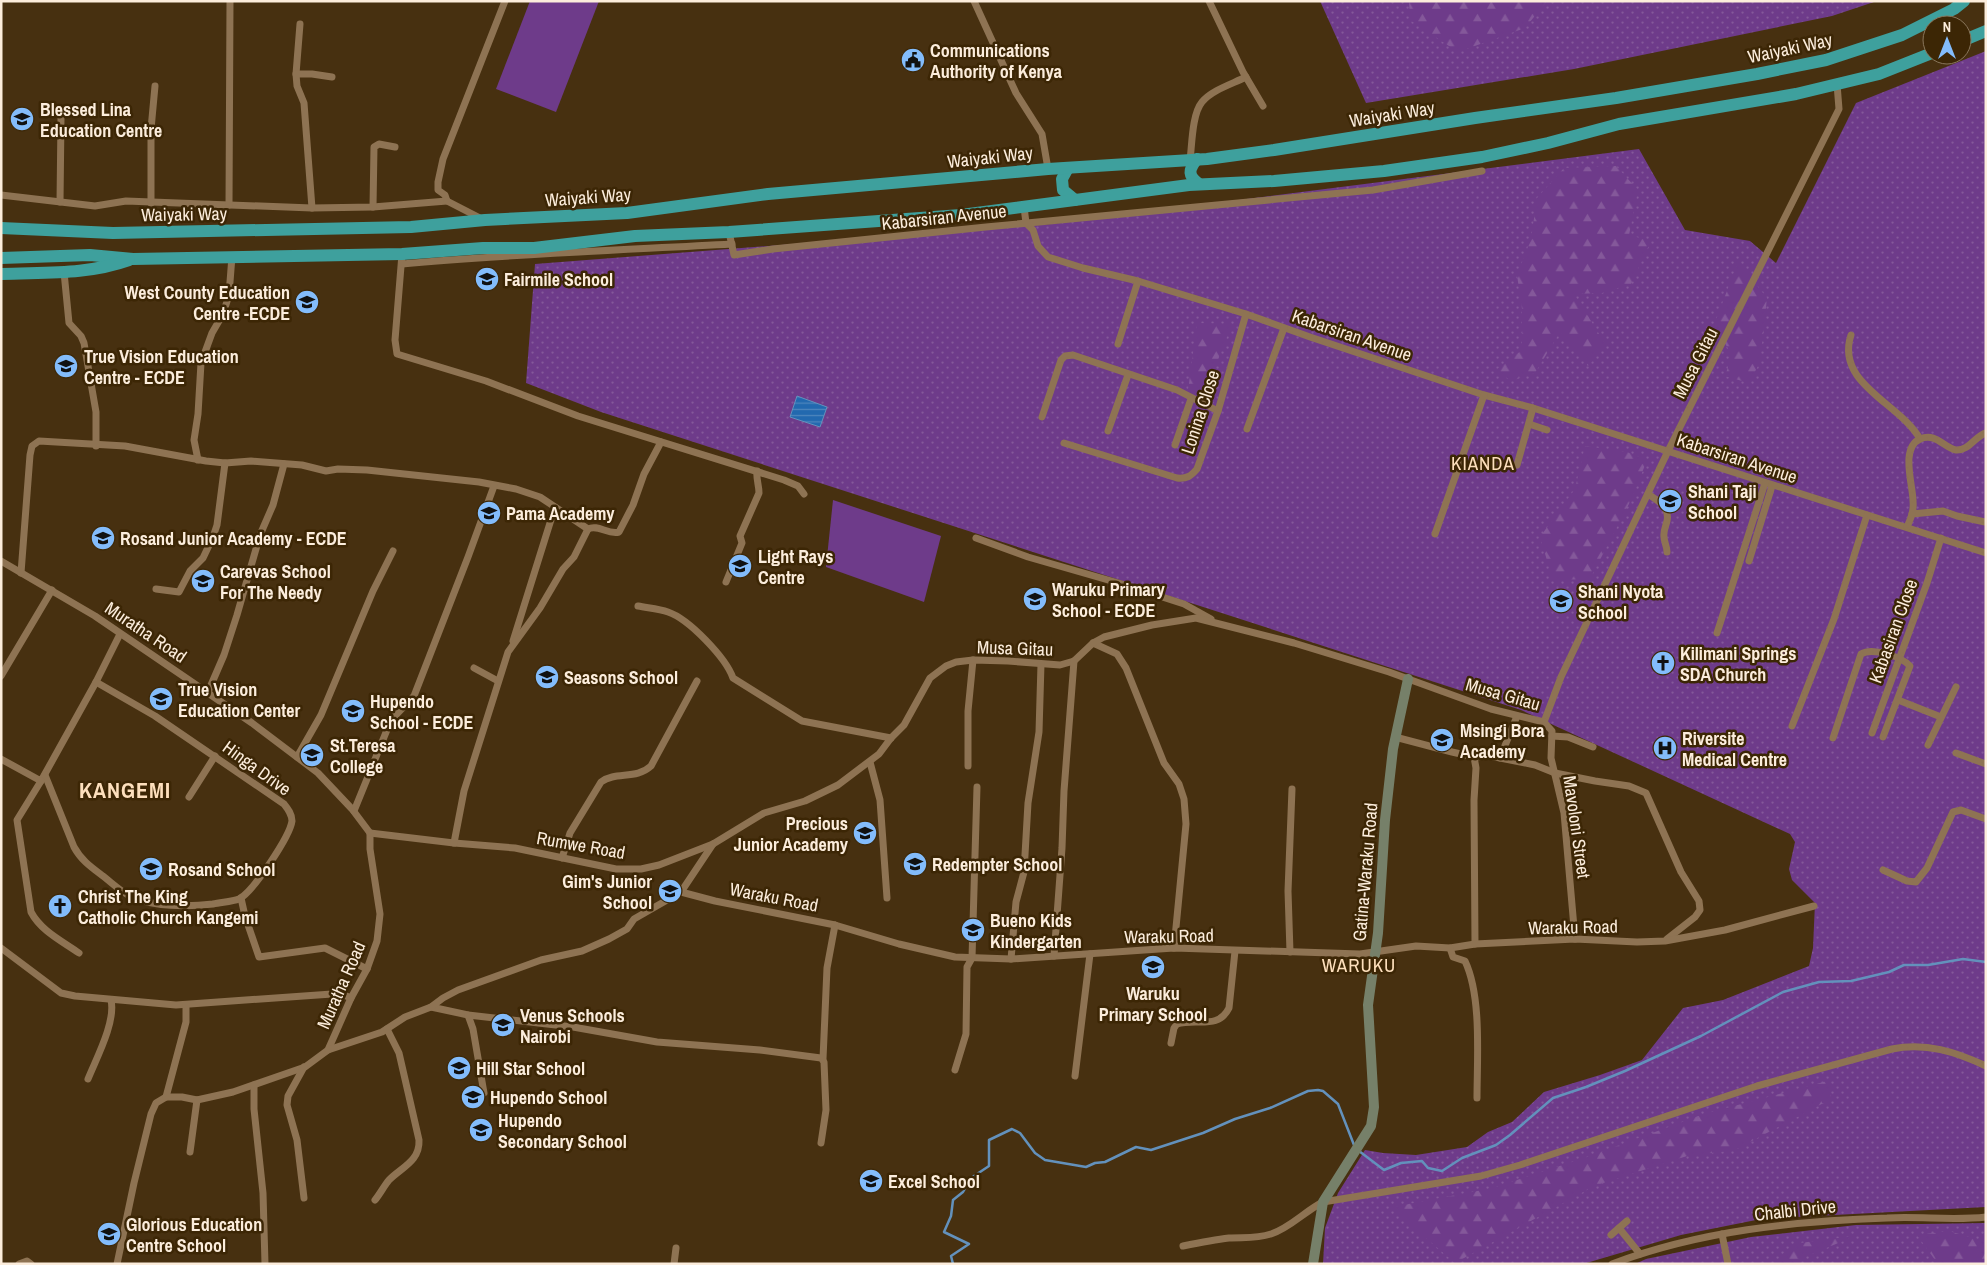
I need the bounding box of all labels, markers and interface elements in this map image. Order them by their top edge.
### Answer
north arrow [1922,15,1972,65]
text: N [1943,18,1951,36]
street label: Waiyaki Way [1745,27,1835,69]
place label: Communications Authority of Kenya [930,38,1063,84]
public building icon: Communications Authority of Kenya [900,47,926,73]
street label: Waiyaki Way [1348,95,1437,133]
place label: Blessed Lina Education Centre [40,97,162,143]
school or university icon: Blessed Lina Education Centre [9,106,35,132]
street label: Waiyaki Way [946,140,1035,174]
street label: Waiyaki Way [544,181,632,212]
street label: Kabarsiran Avenue [880,198,1008,236]
street label: Waiyaki Way [141,201,228,227]
school or university icon: Fairmile School [474,266,500,292]
place label: Fairmile School [504,267,613,292]
place label: West County Education Centre -ECDE [125,280,290,326]
school or university icon: West County Education Centre -ECDE [294,289,320,315]
street label: Kabarsiran Avenue [1289,303,1415,367]
street label: Musa Gitau [1667,323,1723,403]
place label: True Vision Education Centre - ECDE [84,344,239,390]
school or university icon: True Vision Education Centre - ECDE [53,353,79,379]
street label: Lonina Close [1175,367,1225,457]
street label: Kabarsiran Avenue [1674,427,1800,489]
district label: KIANDA [1451,450,1515,476]
place label: Shani Taji School [1688,479,1757,525]
school or university icon: Shani Taji School [1657,488,1683,514]
school or university icon: Pama Academy [476,500,502,526]
place label: Pama Academy [506,501,615,526]
school or university icon: Rosand Junior Academy - ECDE [90,525,116,551]
place label: Rosand Junior Academy - ECDE [120,526,347,551]
place label: Light Rays Centre [758,544,833,590]
school or university icon: Light Rays Centre [727,553,753,579]
place label: Carevas School For The Needy [220,559,331,605]
school or university icon: Carevas School For The Needy [190,568,216,594]
street label: Kabasiran Close [1863,575,1923,687]
place label: Waruku Primary School - ECDE [1052,577,1165,623]
place label: Shani Nyota School [1578,579,1664,625]
school or university icon: Waruku Primary School - ECDE [1022,586,1048,612]
school or university icon: Shani Nyota School [1548,588,1574,614]
street label: Muratha Road [100,595,192,669]
street label: Musa Gitau [976,634,1054,662]
place label: Kilimani Springs SDA Church [1680,641,1796,687]
church icon: Kilimani Springs SDA Church [1650,650,1676,676]
school or university icon: Seasons School [534,664,560,690]
place label: Seasons School [564,665,678,690]
street label: Musa Gitau [1463,671,1543,717]
place label: True Vision Education Center [178,677,300,723]
school or university icon: True Vision Education Center [148,686,174,712]
place label: Hupendo School - ECDE [370,689,473,735]
school or university icon: Hupendo School - ECDE [340,698,366,724]
place label: Msingi Bora Academy [1460,718,1545,764]
place label: Riversite Medical Centre [1682,726,1787,772]
school or university icon: Msingi Bora Academy [1429,727,1455,753]
place label: St.Teresa College [330,733,396,779]
street label: Hinga Drive [218,735,296,801]
hospital icon: Riversite Medical Centre [1652,735,1678,761]
school or university icon: St.Teresa College [299,742,325,768]
street label: Mavoloni Street [1557,774,1597,880]
district label: KANGEMI [79,775,171,805]
street label: Gatina-Waraku Road [1346,802,1384,942]
place label: Precious Junior Academy [734,811,849,857]
school or university icon: Precious Junior Academy [852,820,878,846]
street label: Rumwe Road [535,825,627,865]
school or university icon: Redempter School [902,851,928,877]
place label: Redempter School [932,852,1062,877]
school or university icon: Rosand School [138,856,164,882]
place label: Rosand School [168,857,275,882]
place label: Gim's Junior School [562,869,652,915]
street label: Waraku Road [728,876,820,918]
school or university icon: Gim's Junior School [657,878,683,904]
place label: Christ The King Catholic Church Kangemi [78,884,258,930]
church icon: Christ The King Catholic Church Kangemi [47,893,73,919]
place label: Bueno Kids Kindergarten [990,908,1082,954]
street label: Waraku Road [1528,914,1618,940]
school or university icon: Bueno Kids Kindergarten [960,917,986,943]
street label: Waraku Road [1124,923,1214,949]
street label: Muratha Road [311,937,371,1033]
district label: WARUKU [1322,952,1396,978]
school or university icon: Waruku Primary School [1140,954,1166,980]
place label: Waruku Primary School [1099,981,1207,1027]
place label: Venus Schools Nairobi [520,1003,625,1049]
school or university icon: Venus Schools Nairobi [490,1012,516,1038]
school or university icon: Hill Star School [446,1055,472,1081]
place label: Hill Star School [476,1056,585,1081]
school or university icon: Hupendo School [460,1084,486,1110]
place label: Hupendo School [490,1085,607,1110]
place label: Hupendo Secondary School [498,1108,627,1154]
school or university icon: Hupendo Secondary School [468,1117,494,1143]
school or university icon: Excel School [858,1168,884,1194]
place label: Excel School [888,1169,980,1194]
street label: Chalbi Drive [1753,1193,1837,1227]
place label: Glorious Education Centre School [126,1212,262,1258]
school or university icon: Glorious Education Centre School [96,1221,122,1247]

